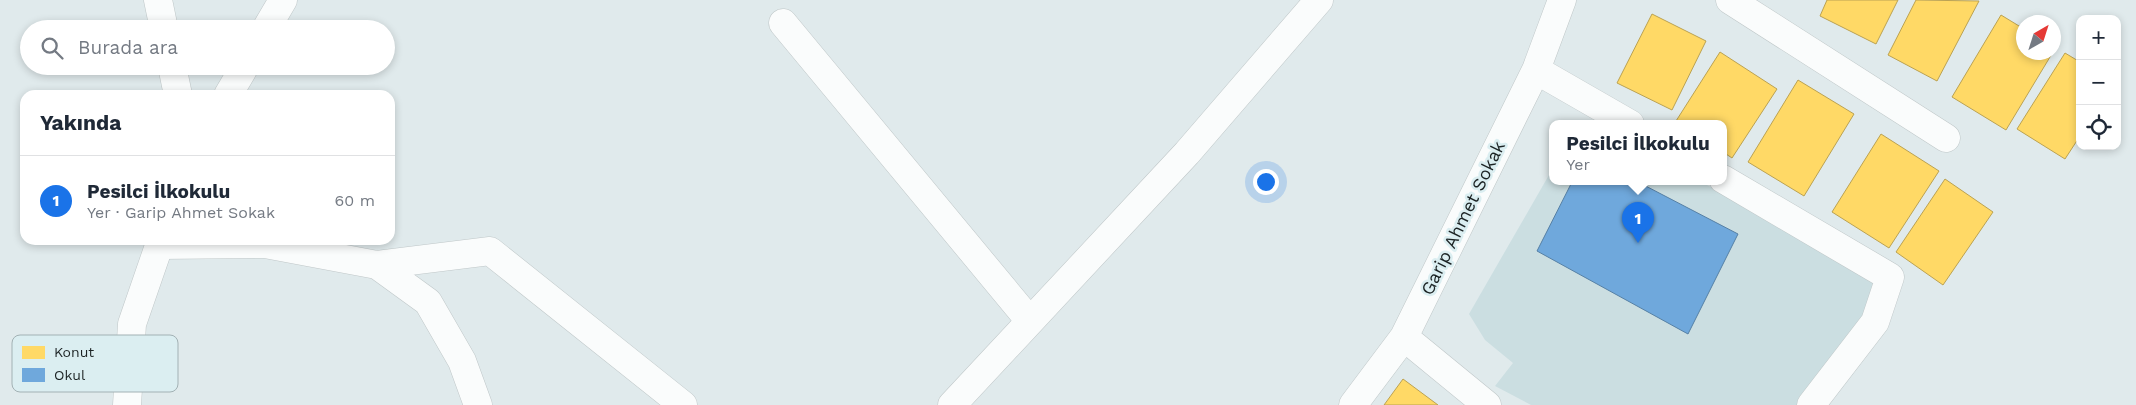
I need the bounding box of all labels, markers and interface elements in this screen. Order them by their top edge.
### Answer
north arrow [2016,15,2061,60]
map controls [2076,15,2121,150]
button: + [2076,15,2121,60]
search box [20,20,395,75]
icon: search [38,34,66,62]
text: Burada ara [78,36,178,59]
button: − [2076,60,2121,105]
button: locate [2076,105,2121,150]
text: Yakında [40,110,121,135]
popup [1549,120,1727,185]
text: Pesilci İlkokulu [1566,132,1710,155]
street label: Garip Ahmet Sokak [1416,137,1509,298]
text: Yer [1566,155,1590,174]
your location [1253,169,1279,195]
text: Pesilci İlkokulu [87,180,230,203]
text: 1 [53,191,59,210]
text: 60 m [335,191,375,210]
pin: 1 [1622,202,1654,243]
text: Yer · Garip Ahmet Sokak [87,203,275,222]
legend [12,335,178,392]
text: Konut [54,344,94,360]
text: Okul [54,367,86,383]

